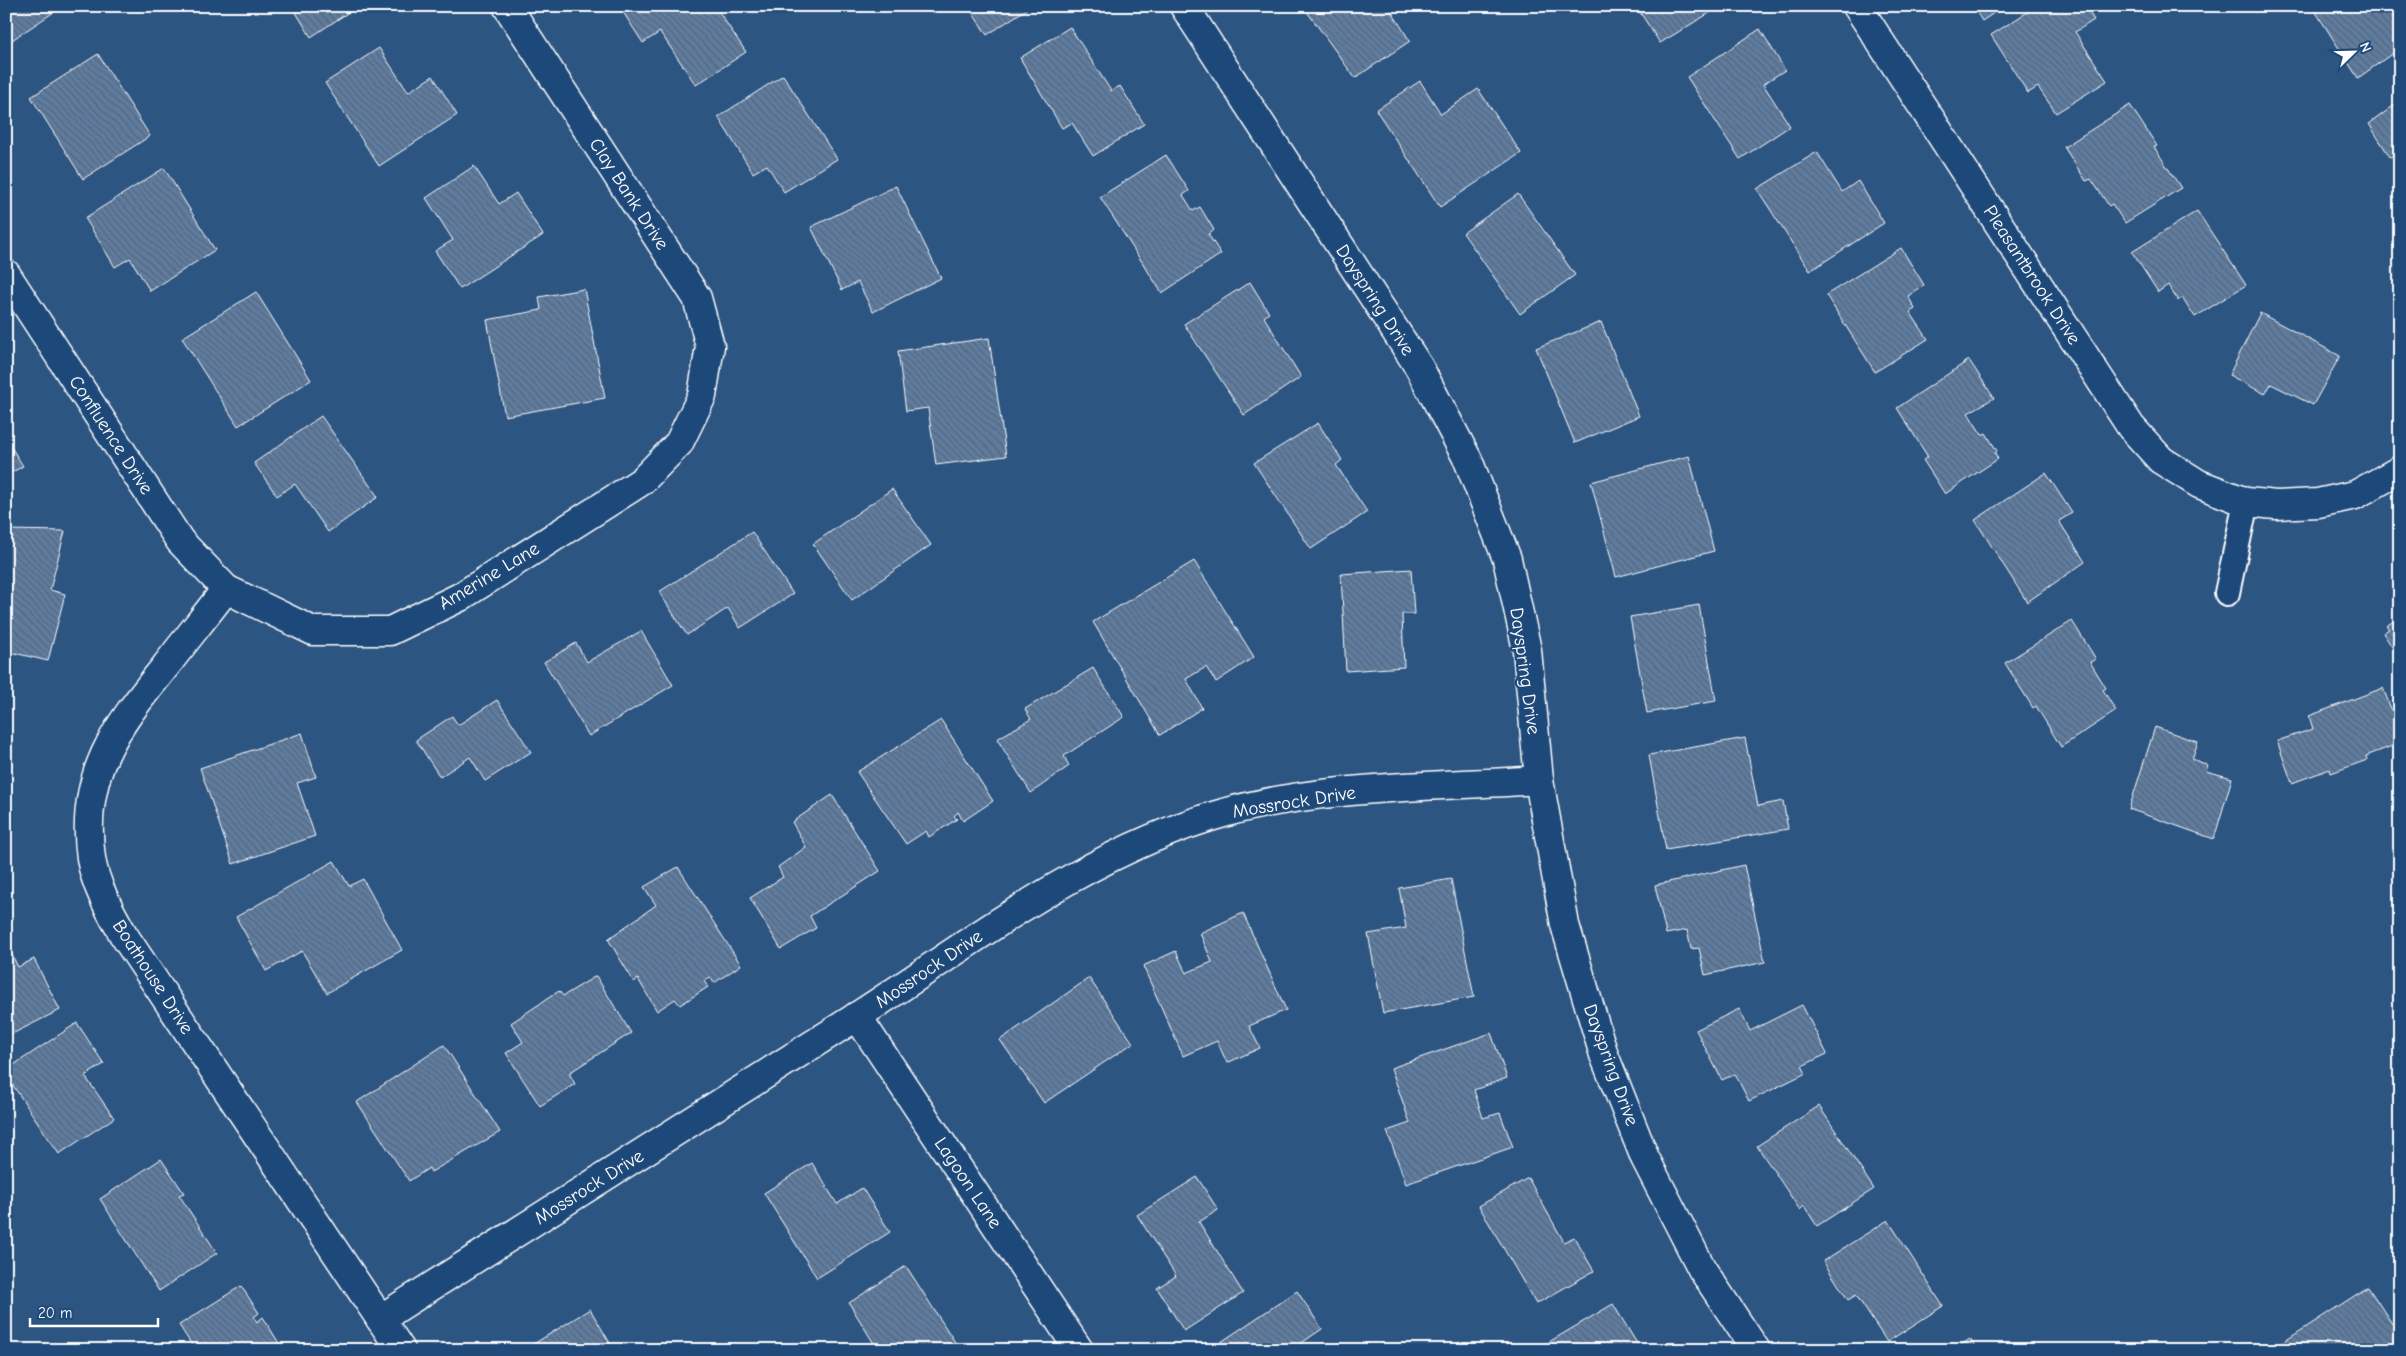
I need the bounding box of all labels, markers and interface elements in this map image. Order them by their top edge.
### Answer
north arrow [2328,28,2378,78]
text: N [2356,40,2375,55]
street label: Clay Bank Drive [585,134,673,254]
street label: Pleasantbrook Drive [1979,201,2085,349]
street label: Dayspring Drive [1331,240,1419,360]
street label: Confluence Drive [64,371,158,499]
street label: Amerine Lane [435,537,543,615]
street label: Dayspring Drive [1505,606,1545,736]
street label: Mossrock Drive [1231,781,1357,823]
street label: Boathouse Drive [108,916,198,1038]
street label: Mossrock Drive [871,925,987,1013]
street label: Dayspring Drive [1579,1001,1643,1129]
street label: Lagoon Lane [930,1133,1006,1233]
street label: Mossrock Drive [530,1145,648,1229]
scale bar [30,1296,158,1328]
text: 20 m [38,1304,72,1322]

